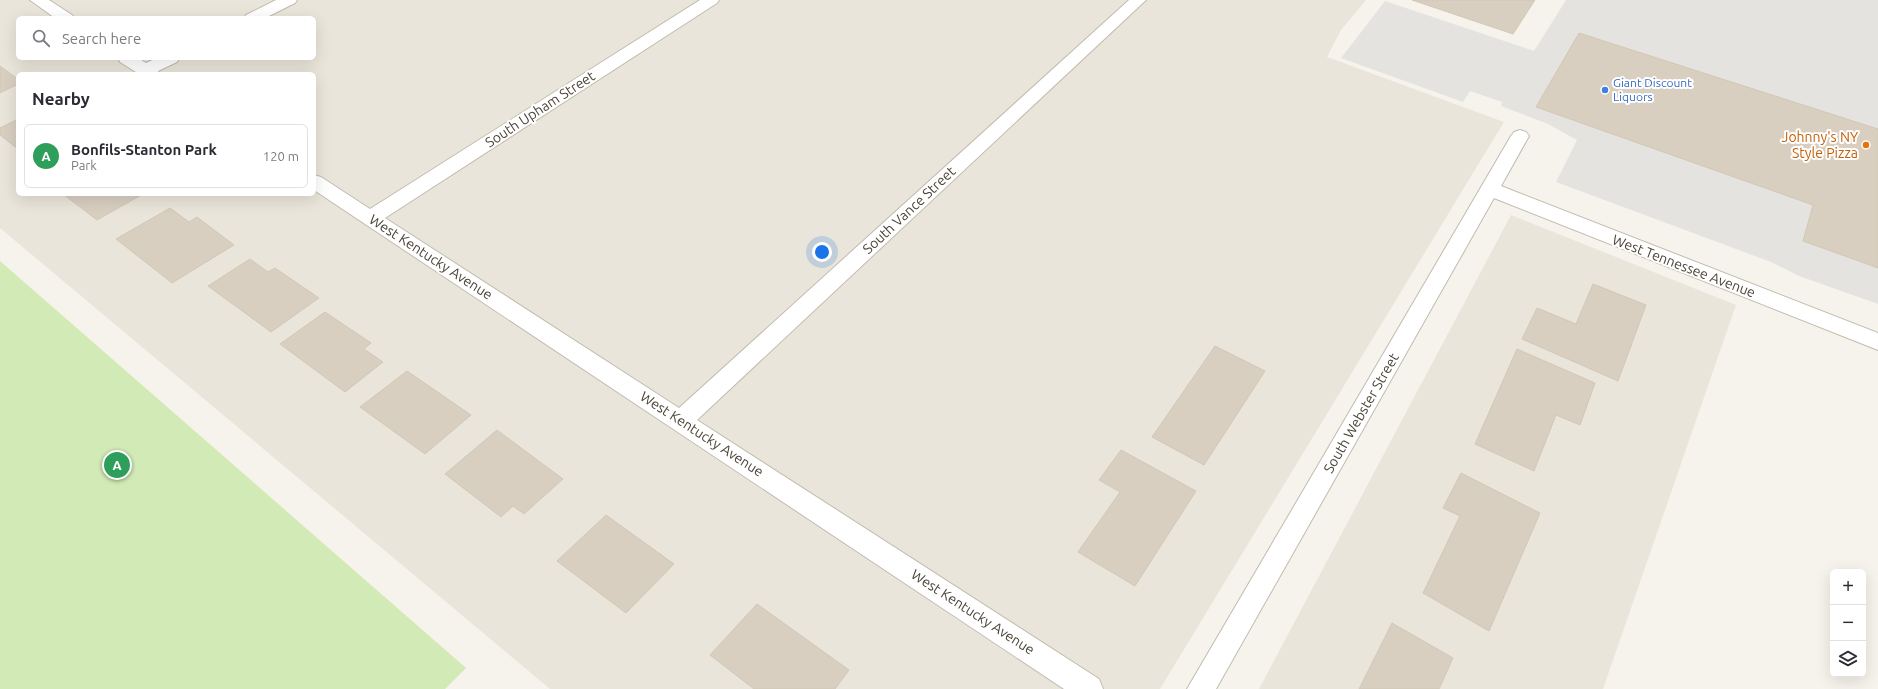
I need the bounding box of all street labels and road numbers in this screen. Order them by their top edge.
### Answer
street label: South Upham Street [482,67,598,150]
street label: South Vance Street [859,163,959,257]
street label: West Kentucky Avenue [366,211,496,303]
street label: West Tennessee Avenue [1610,231,1758,301]
street label: South Webster Street [1320,350,1402,476]
street label: West Kentucky Avenue [637,388,767,480]
street label: West Kentucky Avenue [908,566,1038,658]

